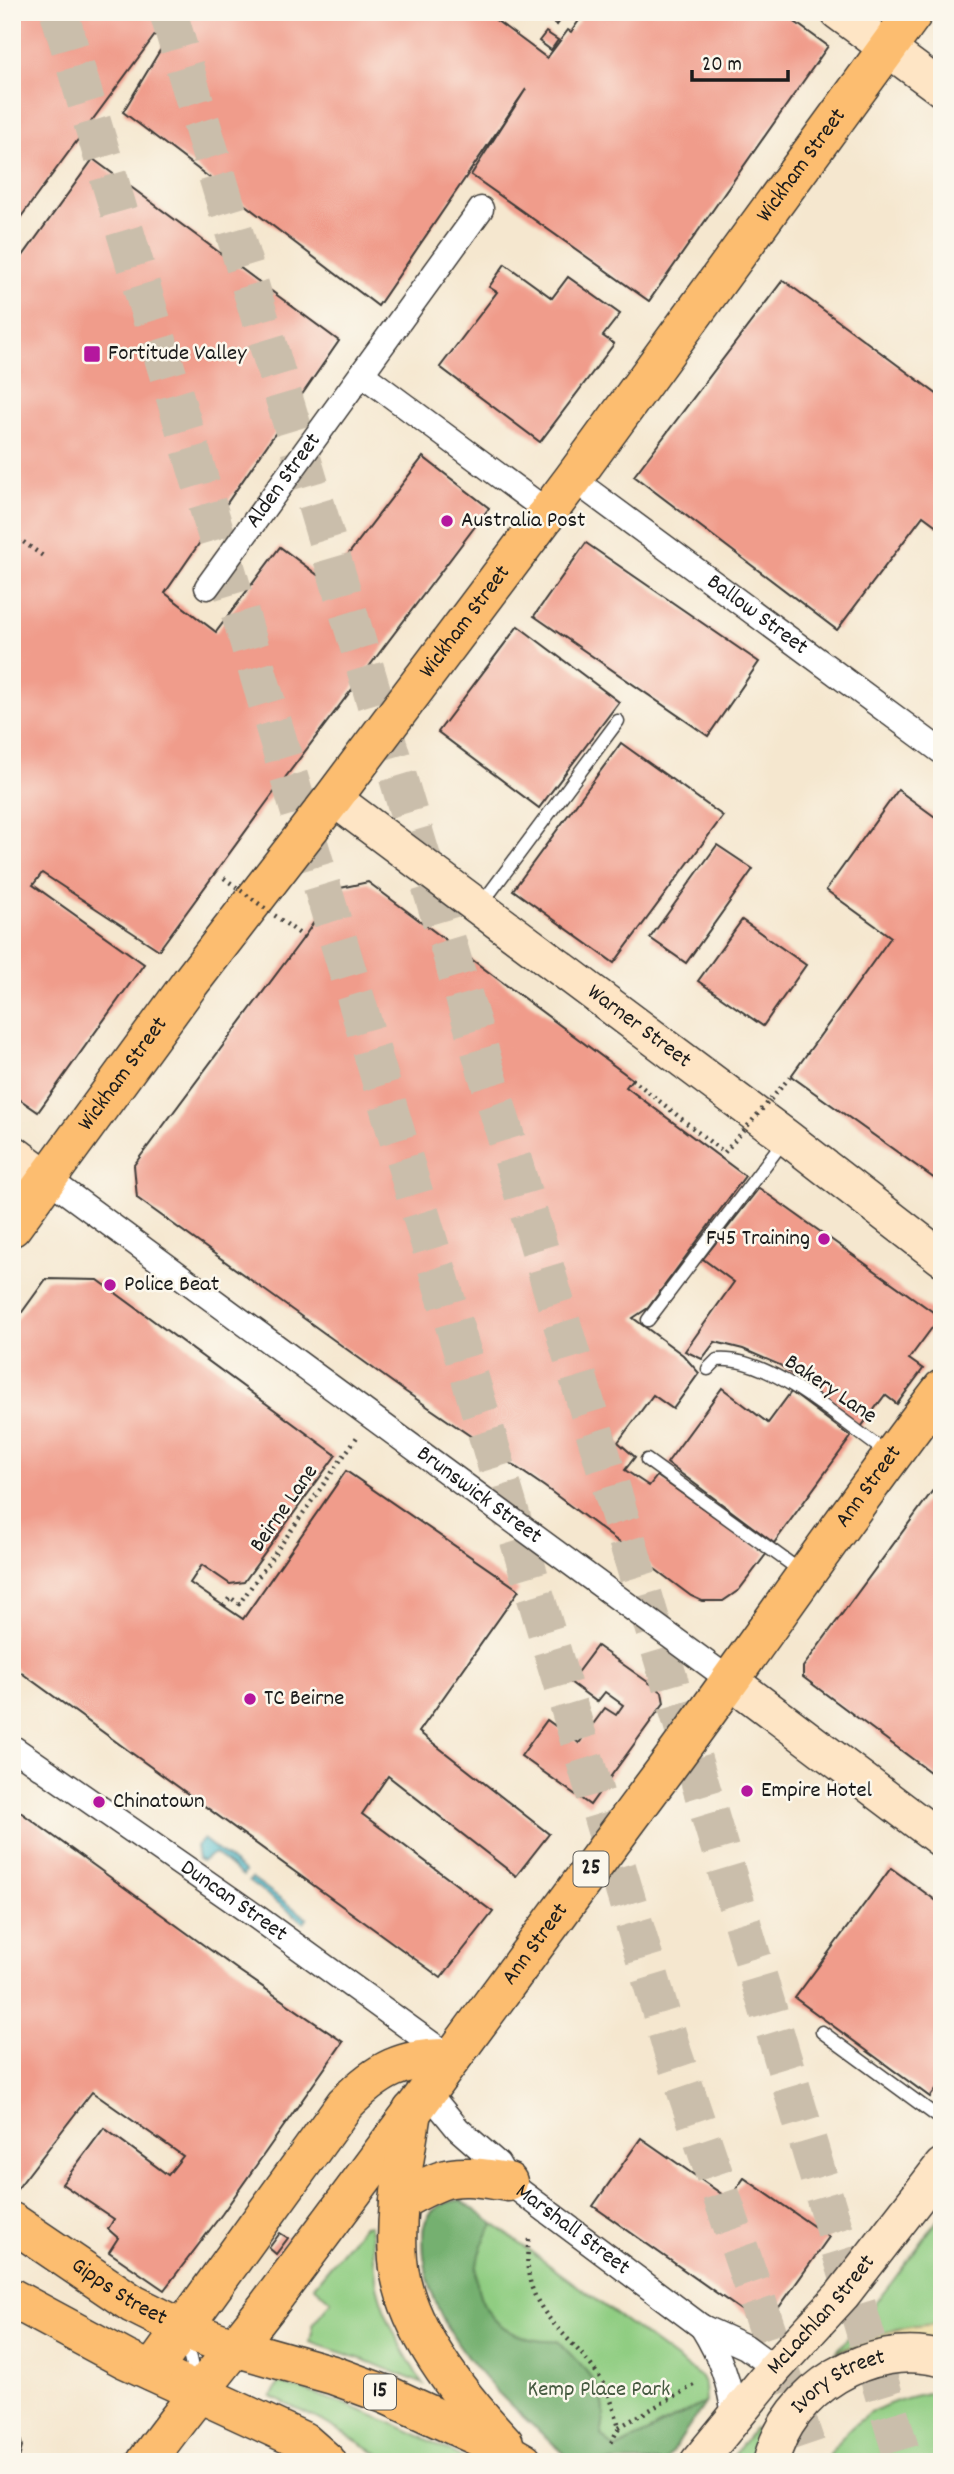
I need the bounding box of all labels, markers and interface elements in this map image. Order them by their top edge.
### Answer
scale bar [692,38,788,82]
text: 20 m [702,51,742,81]
street label: Wickham Street [749,102,855,230]
place label: Fortitude Valley [108,338,247,371]
marker: Fortitude Valley [82,344,102,364]
street label: Alden Street [238,426,330,535]
place label: Australia Post [461,505,586,538]
marker: Australia Post [439,513,455,529]
street label: Wickham Street [412,558,519,686]
street label: Ballow Street [699,567,815,664]
street label: Warner Street [580,977,698,1077]
street label: Wickham Street [70,1010,176,1138]
place label: F45 Training [706,1223,810,1256]
marker: F45 Training [816,1231,832,1247]
place label: Police Beat [124,1269,219,1302]
marker: Police Beat [102,1277,118,1293]
street label: Bakery Lane [777,1347,883,1433]
street label: Brunswick Street [409,1438,548,1553]
street label: Ann Street [828,1439,910,1535]
street label: Beirne Lane [243,1458,327,1560]
place label: TC Beirne [264,1683,344,1716]
marker: TC Beirne [242,1691,258,1707]
place label: Empire Hotel [761,1775,873,1808]
marker: Empire Hotel [739,1783,755,1799]
place label: Chinatown [113,1786,205,1819]
marker: Chinatown [91,1794,107,1810]
street label: Duncan Street [173,1852,294,1950]
road number: 25 [574,1852,608,1886]
street label: Ann Street [494,1896,577,1992]
street label: Marshall Street [508,2176,637,2284]
street label: McLachlan Street [759,2248,884,2383]
street label: Gipps Street [64,2250,172,2335]
street label: Ivory Street [783,2341,888,2422]
road number: 15 [364,2374,396,2410]
park label: Kemp Place Park [528,2374,670,2407]

